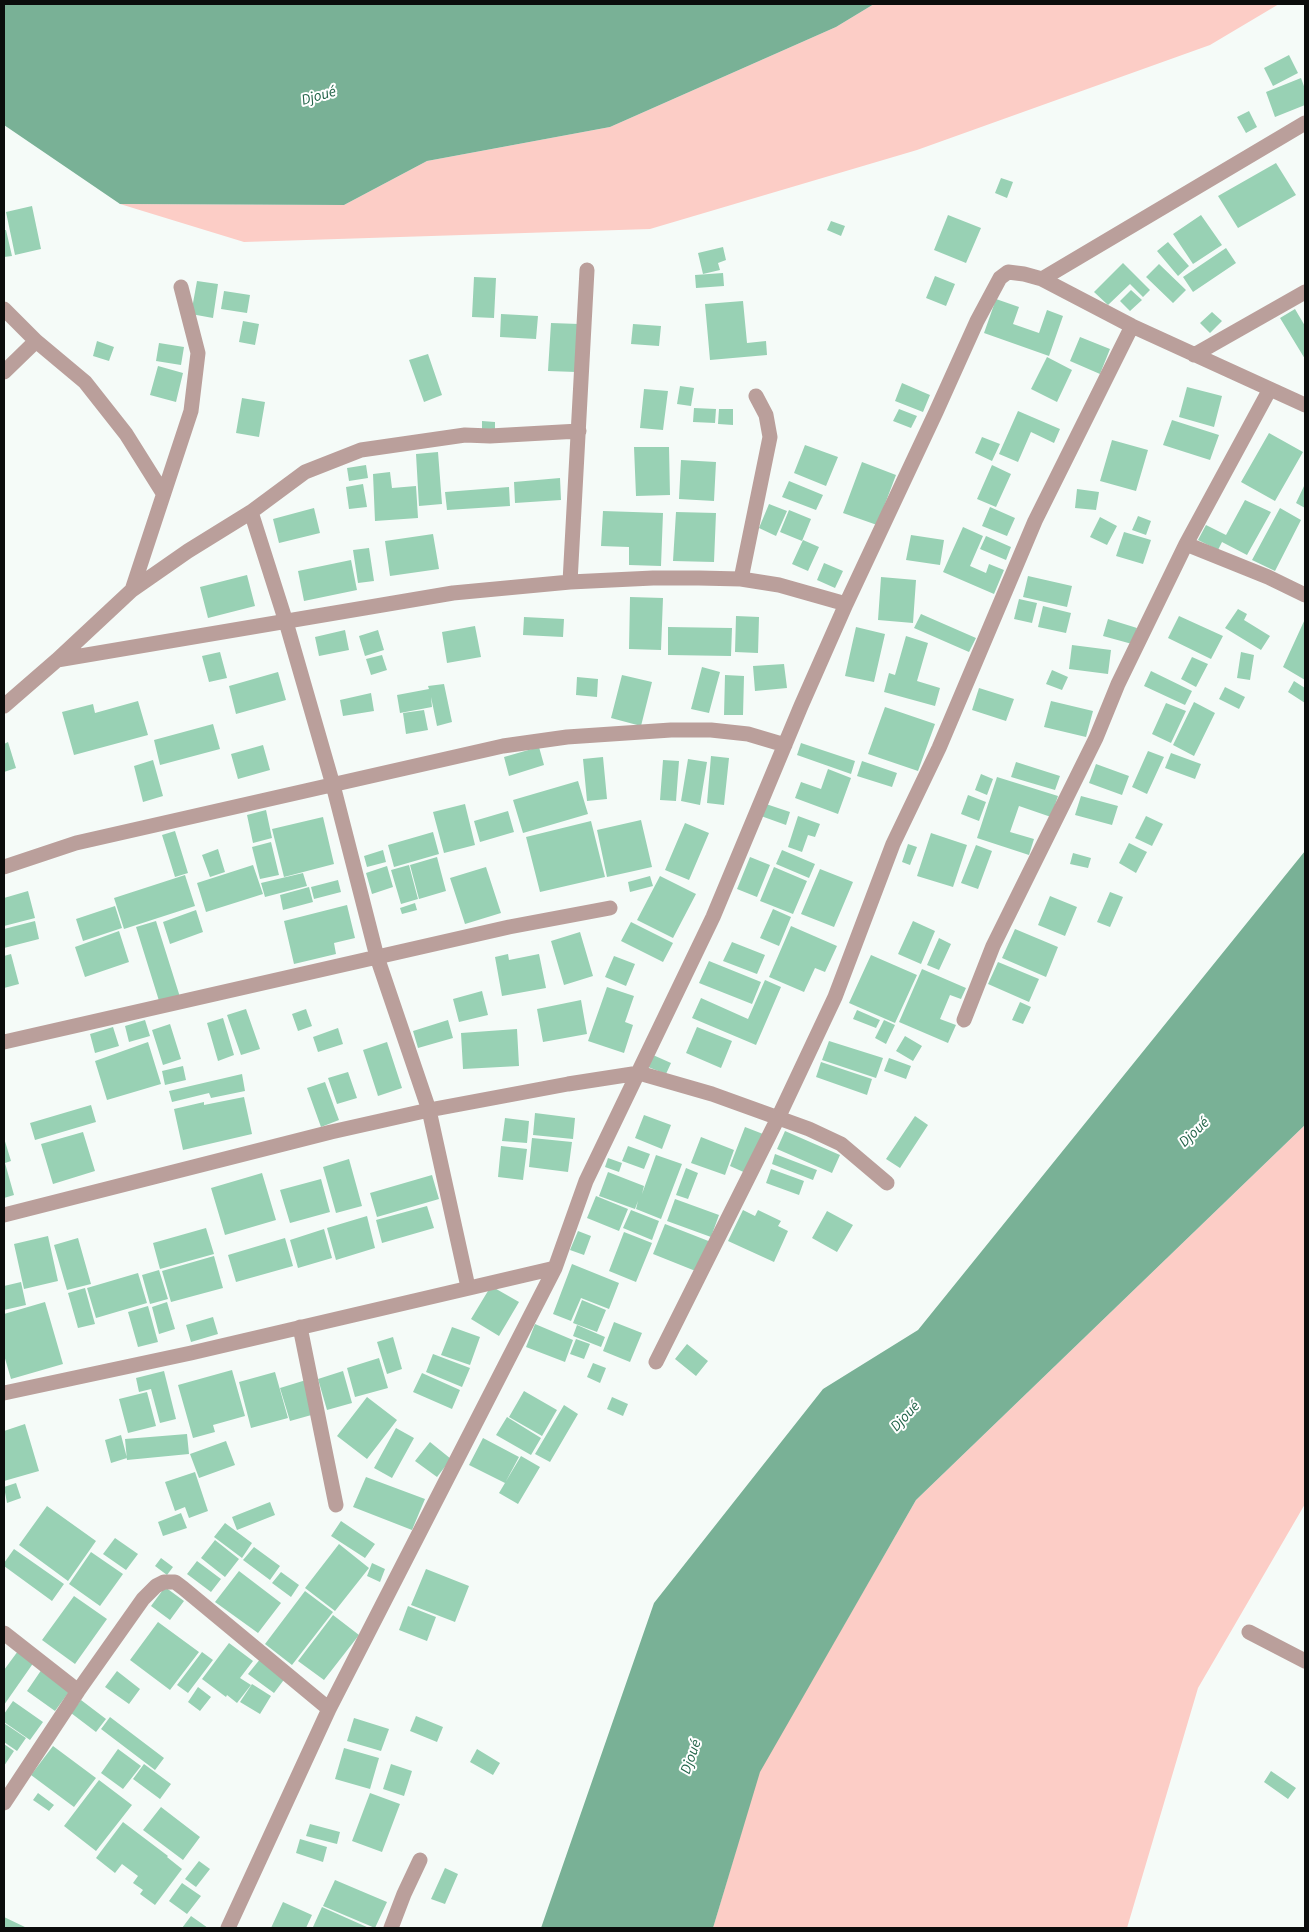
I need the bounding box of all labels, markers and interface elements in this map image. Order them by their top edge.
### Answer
water label: Djoué [300,83,338,111]
water label: Djoué [1176,1114,1214,1152]
water label: Djoué [887,1398,925,1436]
water label: Djoué [678,1737,706,1777]

